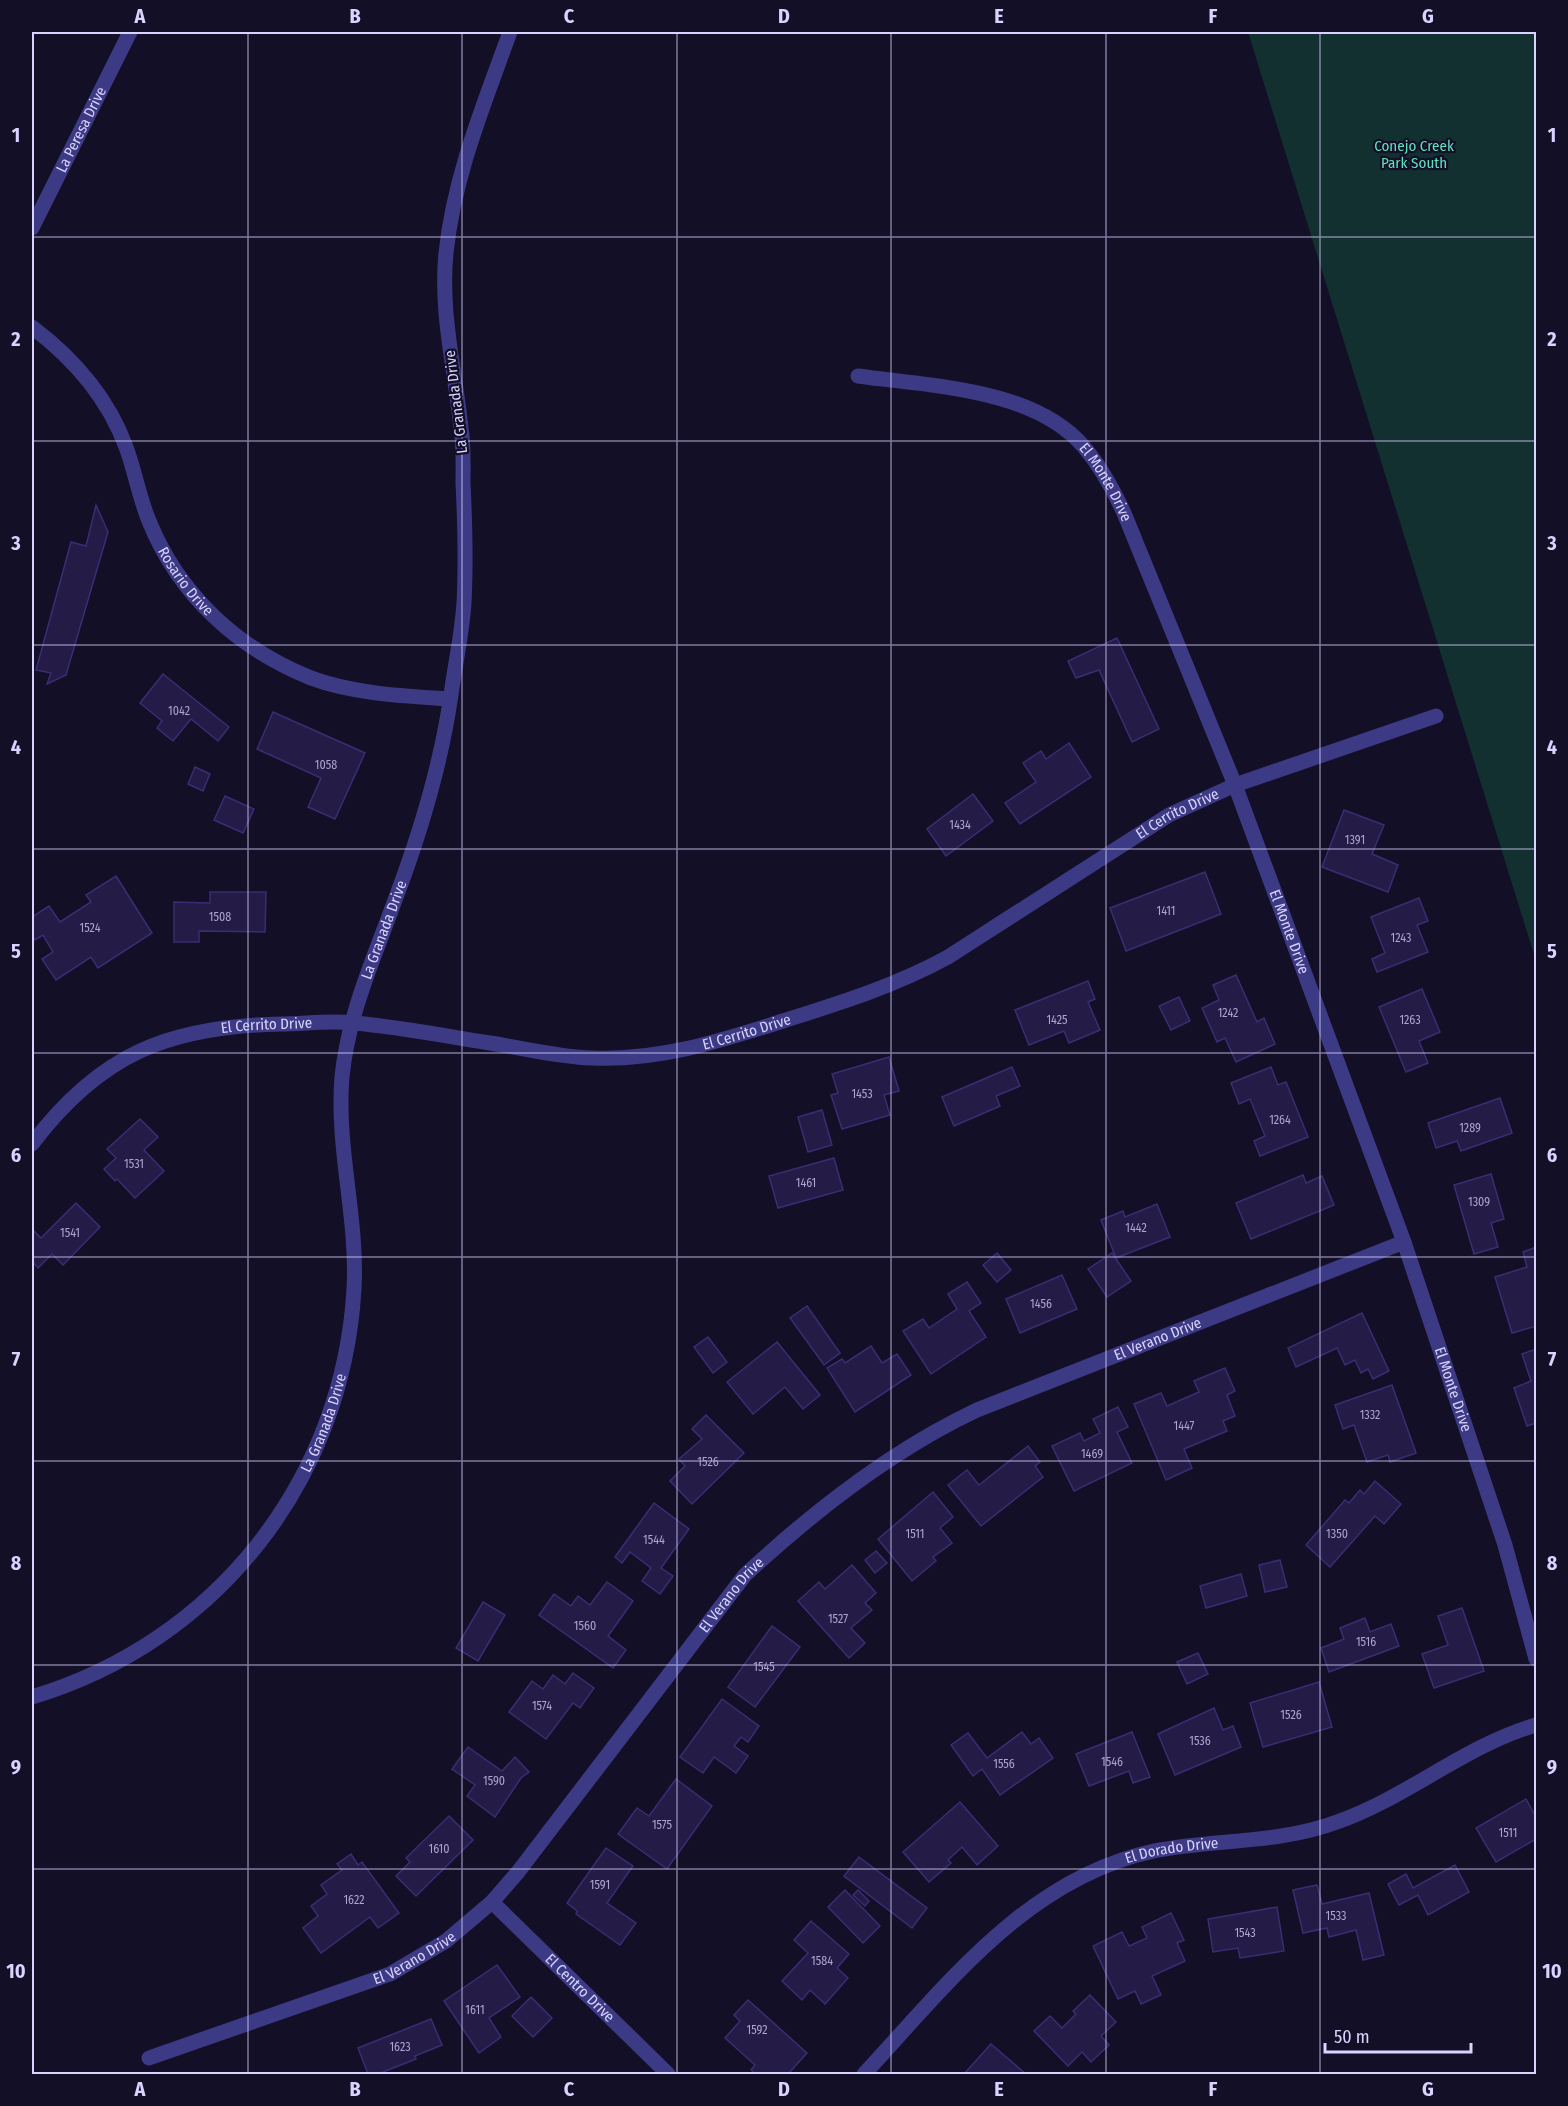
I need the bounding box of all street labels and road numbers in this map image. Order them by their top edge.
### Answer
street label: La Peresa Drive [52,84,110,175]
street label: La Granada Drive [441,349,471,455]
street label: El Monte Drive [1076,439,1136,524]
street label: Rosario Drive [154,544,217,620]
street label: El Cerrito Drive [1132,785,1222,843]
street label: La Granada Drive [357,878,410,982]
street label: El Monte Drive [1266,887,1313,976]
street label: El Cerrito Drive [701,1010,793,1054]
street label: El Cerrito Drive [220,1014,313,1037]
street label: El Verano Drive [1111,1314,1204,1364]
street label: El Monte Drive [1431,1345,1476,1434]
street label: La Granada Drive [297,1372,350,1475]
street label: El Verano Drive [695,1553,767,1636]
street label: El Dorado Drive [1123,1834,1219,1867]
street label: El Verano Drive [371,1928,459,1988]
street label: El Centro Drive [541,1950,618,2026]

